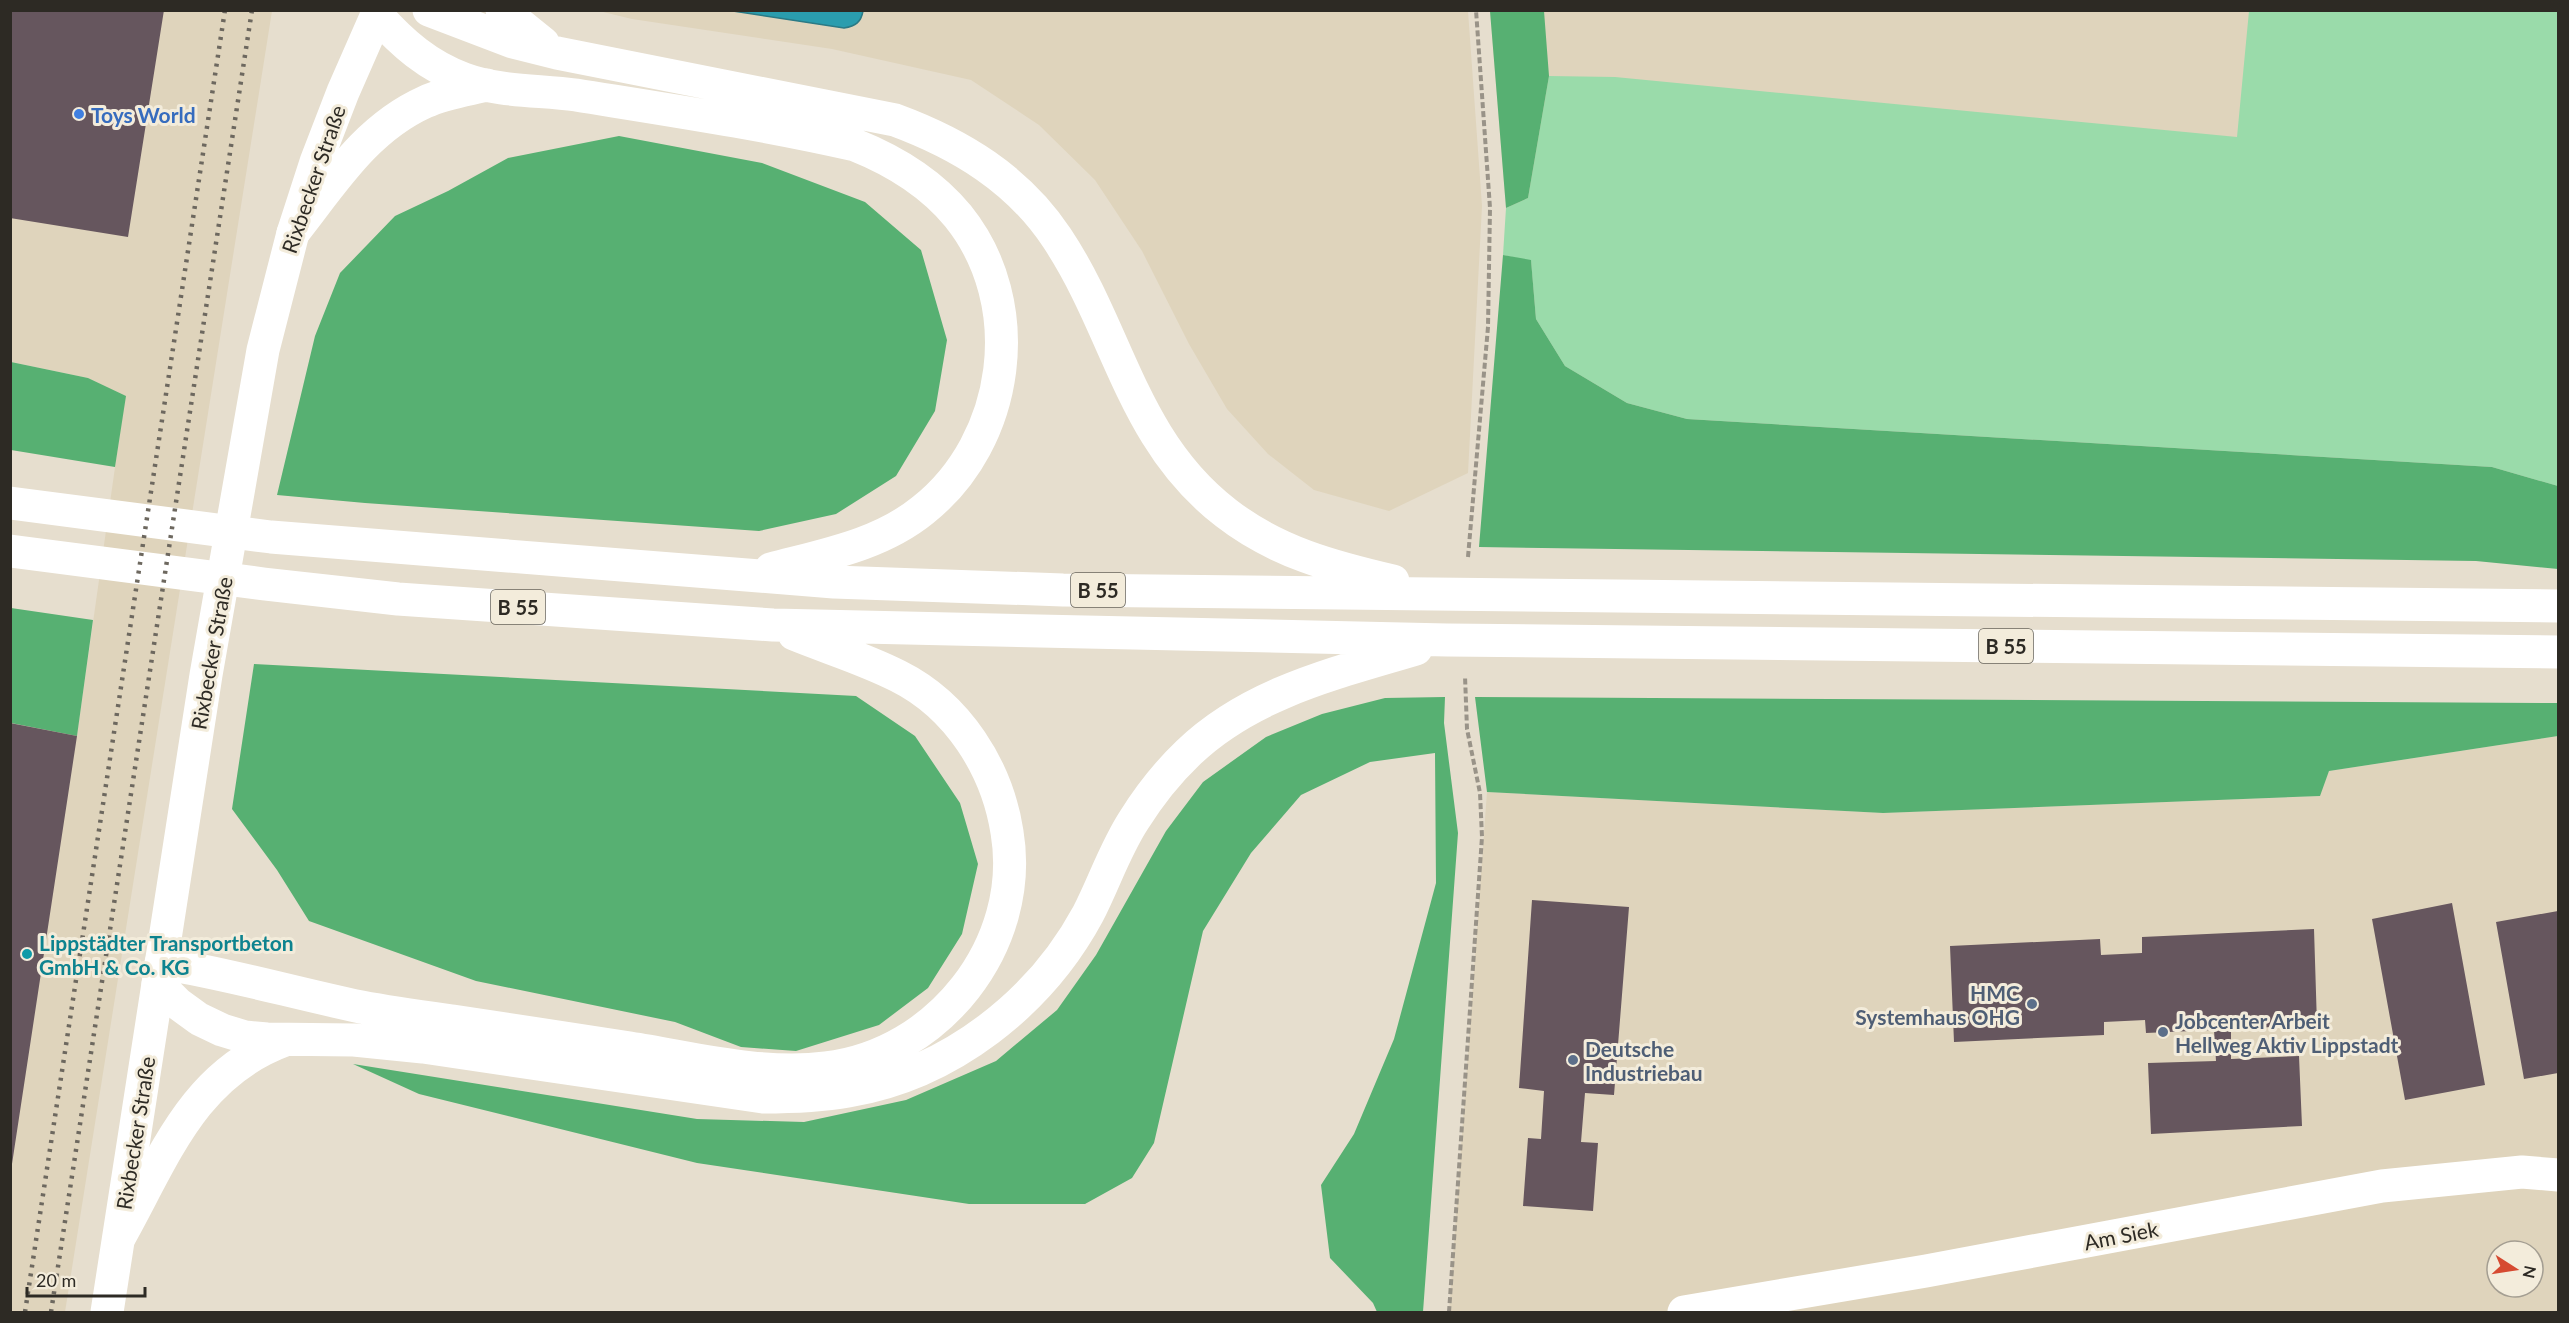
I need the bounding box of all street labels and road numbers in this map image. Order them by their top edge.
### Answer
street label: Rixbecker Straße [276,102,350,256]
road number: B 55 [1071,573,1125,607]
street label: Rixbecker Straße [185,575,237,731]
road number: B 55 [491,590,545,624]
road number: B 55 [1979,629,2033,663]
street label: Rixbecker Straße [111,1055,159,1211]
street label: Am Siek [2082,1216,2160,1254]

